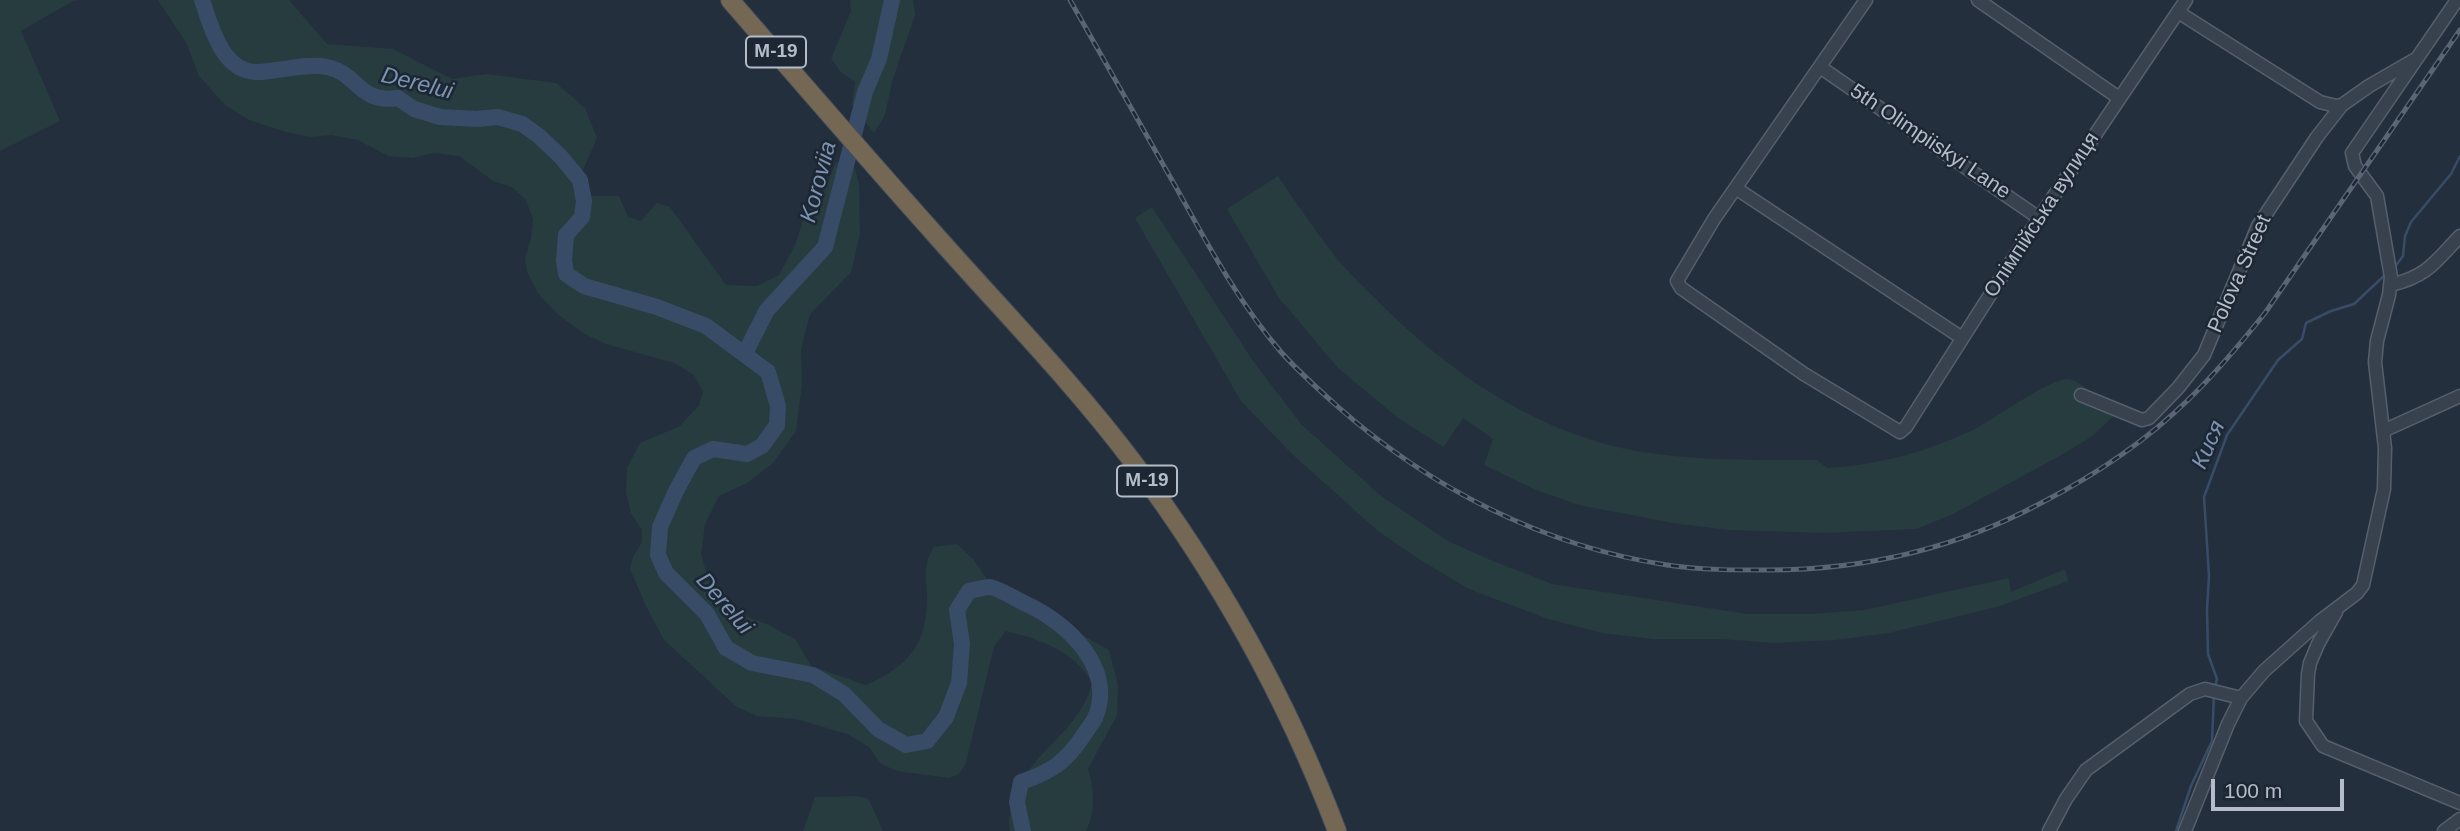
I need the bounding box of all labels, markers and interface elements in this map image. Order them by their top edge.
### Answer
road number: М-19 [746,36,806,68]
water label: Derelui [378,62,456,106]
street label: 5th Olimpiiskyi Lane [1845,79,2015,205]
street label: Олімпійська вулиця [1979,128,2105,302]
water label: Koroviia [795,138,843,226]
street label: Polova Street [2203,211,2277,337]
water label: Кися [2186,416,2232,474]
road number: М-19 [1117,466,1177,496]
water label: Derelui [690,567,758,641]
scale bar [2215,764,2348,808]
text: 100 m [2224,779,2282,802]

